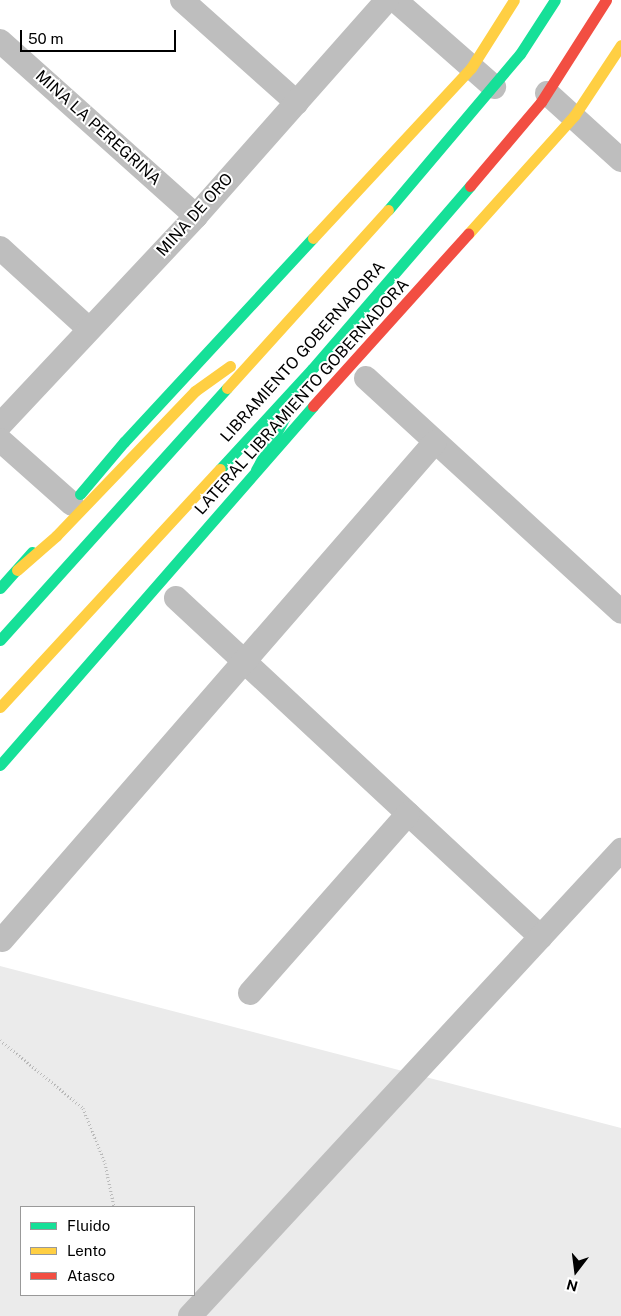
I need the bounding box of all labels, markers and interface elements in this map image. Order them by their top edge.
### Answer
scale bar [22,20,179,52]
text: 50 m [28,30,63,47]
street label: MINA LA PEREGRINA [31,67,165,189]
street label: MINA DE ORO [153,170,237,260]
street label: LIBRAMIENTO GOBERNADORA [217,258,389,446]
street label: LATERAL LIBRAMIENTO GOBERNADORA [191,275,413,519]
legend [20,1206,195,1296]
text: Fluido [67,1217,110,1234]
text: Lento [67,1242,106,1259]
north arrow [551,1246,601,1296]
text: Atasco [67,1267,115,1284]
text: N [565,1276,579,1295]

